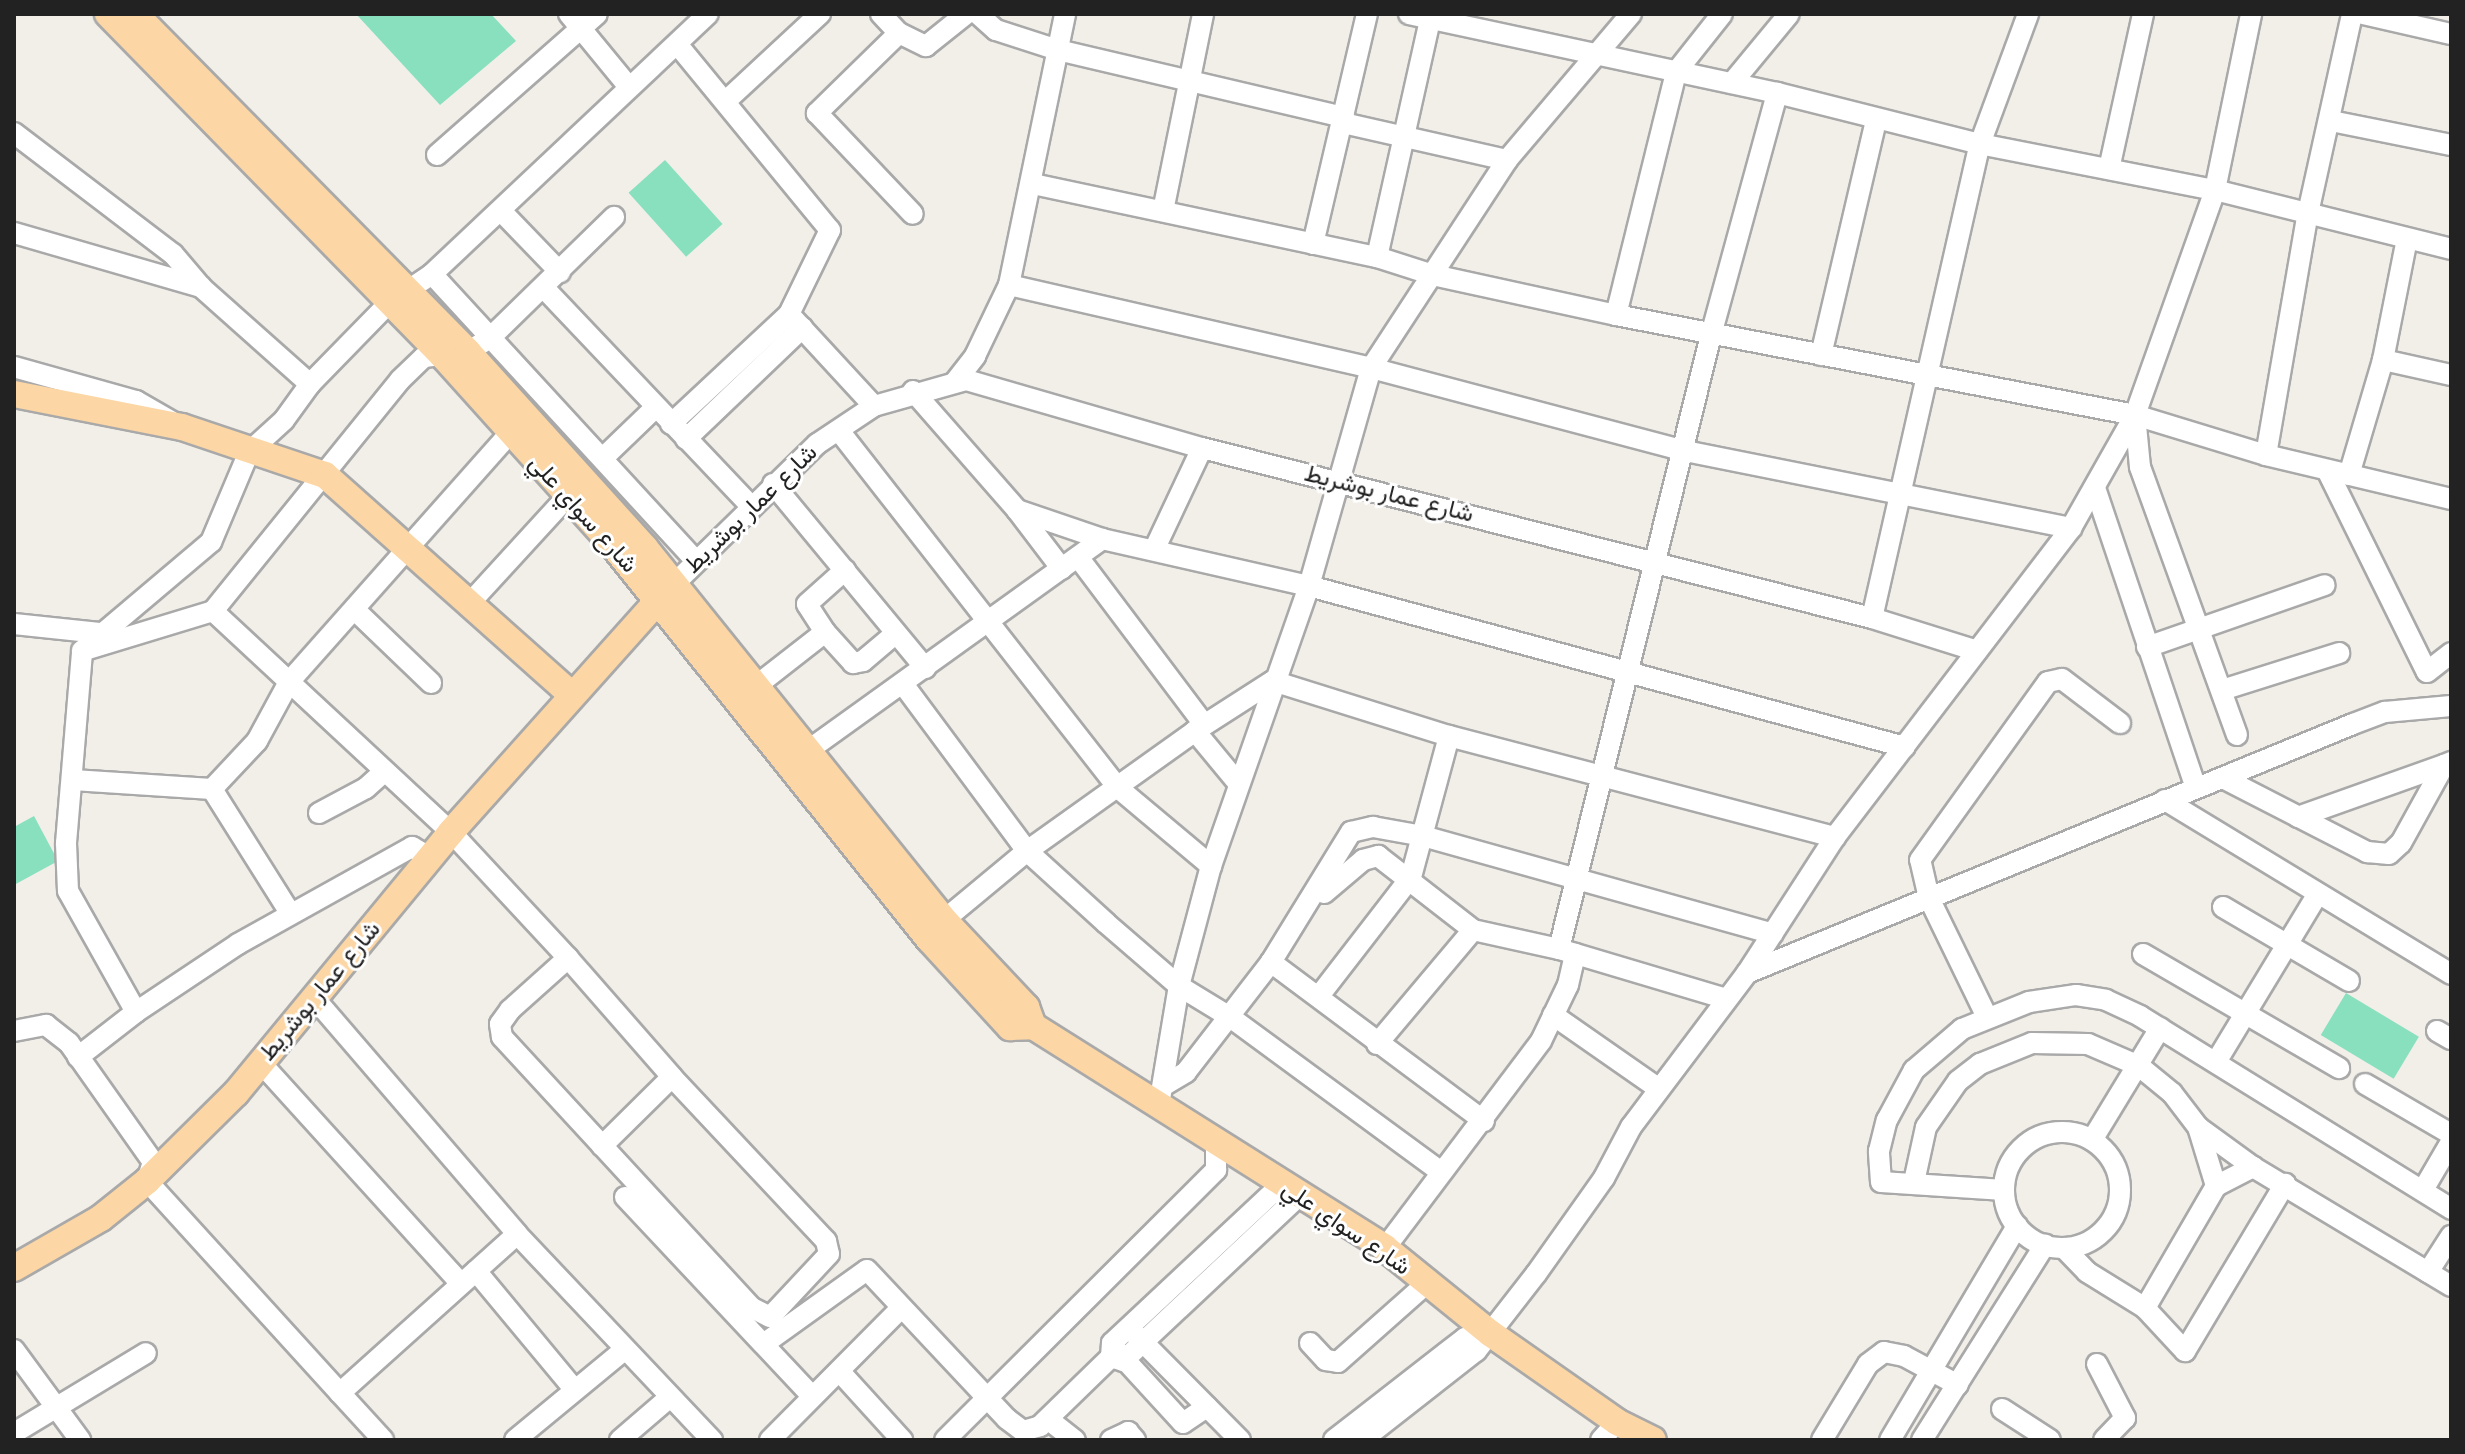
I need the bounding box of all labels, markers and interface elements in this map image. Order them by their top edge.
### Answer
street label: شارع عمار بوشريط [679,438,823,580]
street label: شارع سواي علي [523,449,643,579]
street label: شارع عمار بوشريط [1301,459,1477,529]
street label: شارع عمار بوشريط [253,915,387,1067]
street label: شارع سواي علي [1276,1174,1416,1282]

